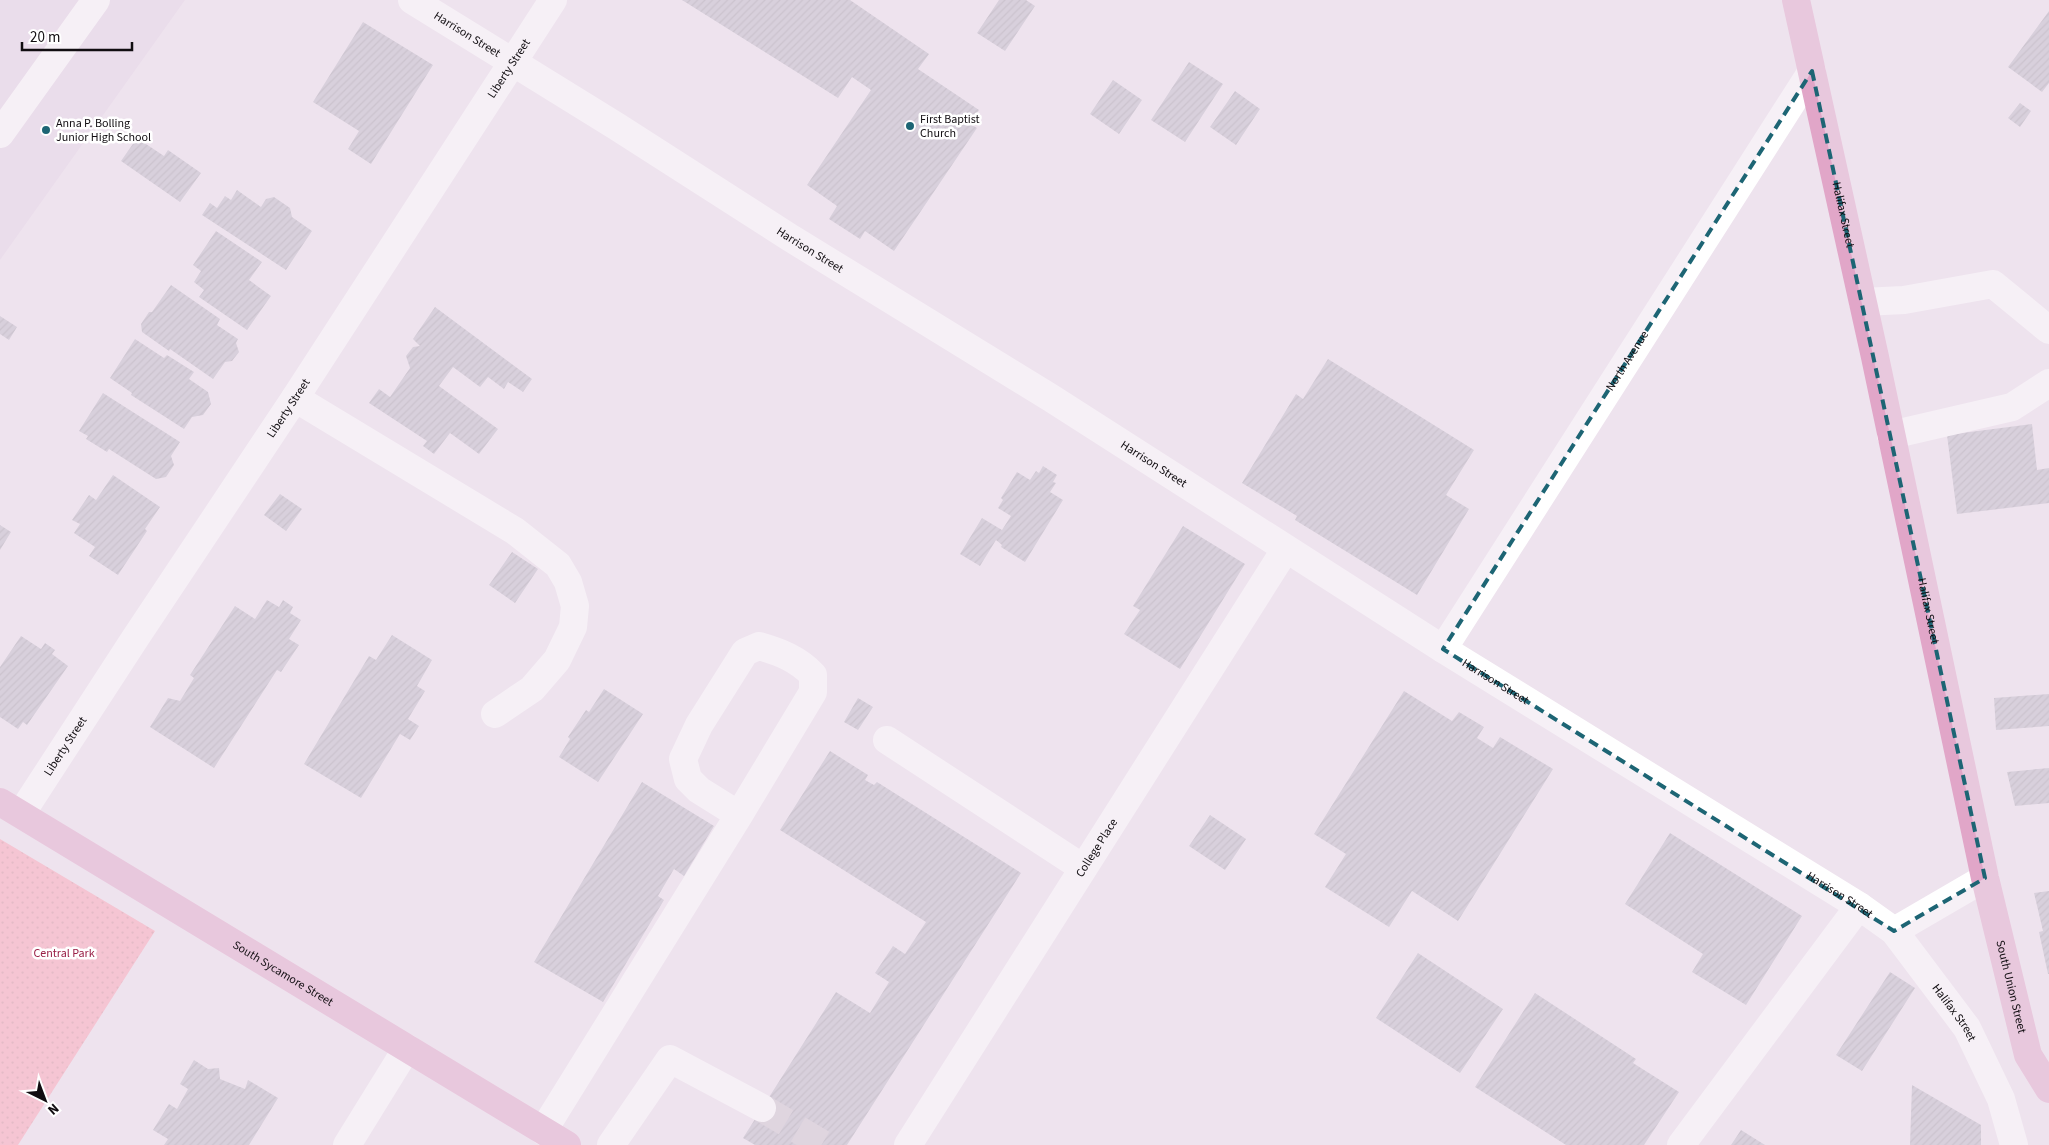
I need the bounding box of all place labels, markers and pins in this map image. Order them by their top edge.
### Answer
place label: First Baptist Church [920,111,980,142]
place label: Anna P. Bolling Junior High School [56,115,151,146]
marker: First Baptist Church [904,120,916,132]
marker: Anna P. Bolling Junior High School [40,124,52,136]

